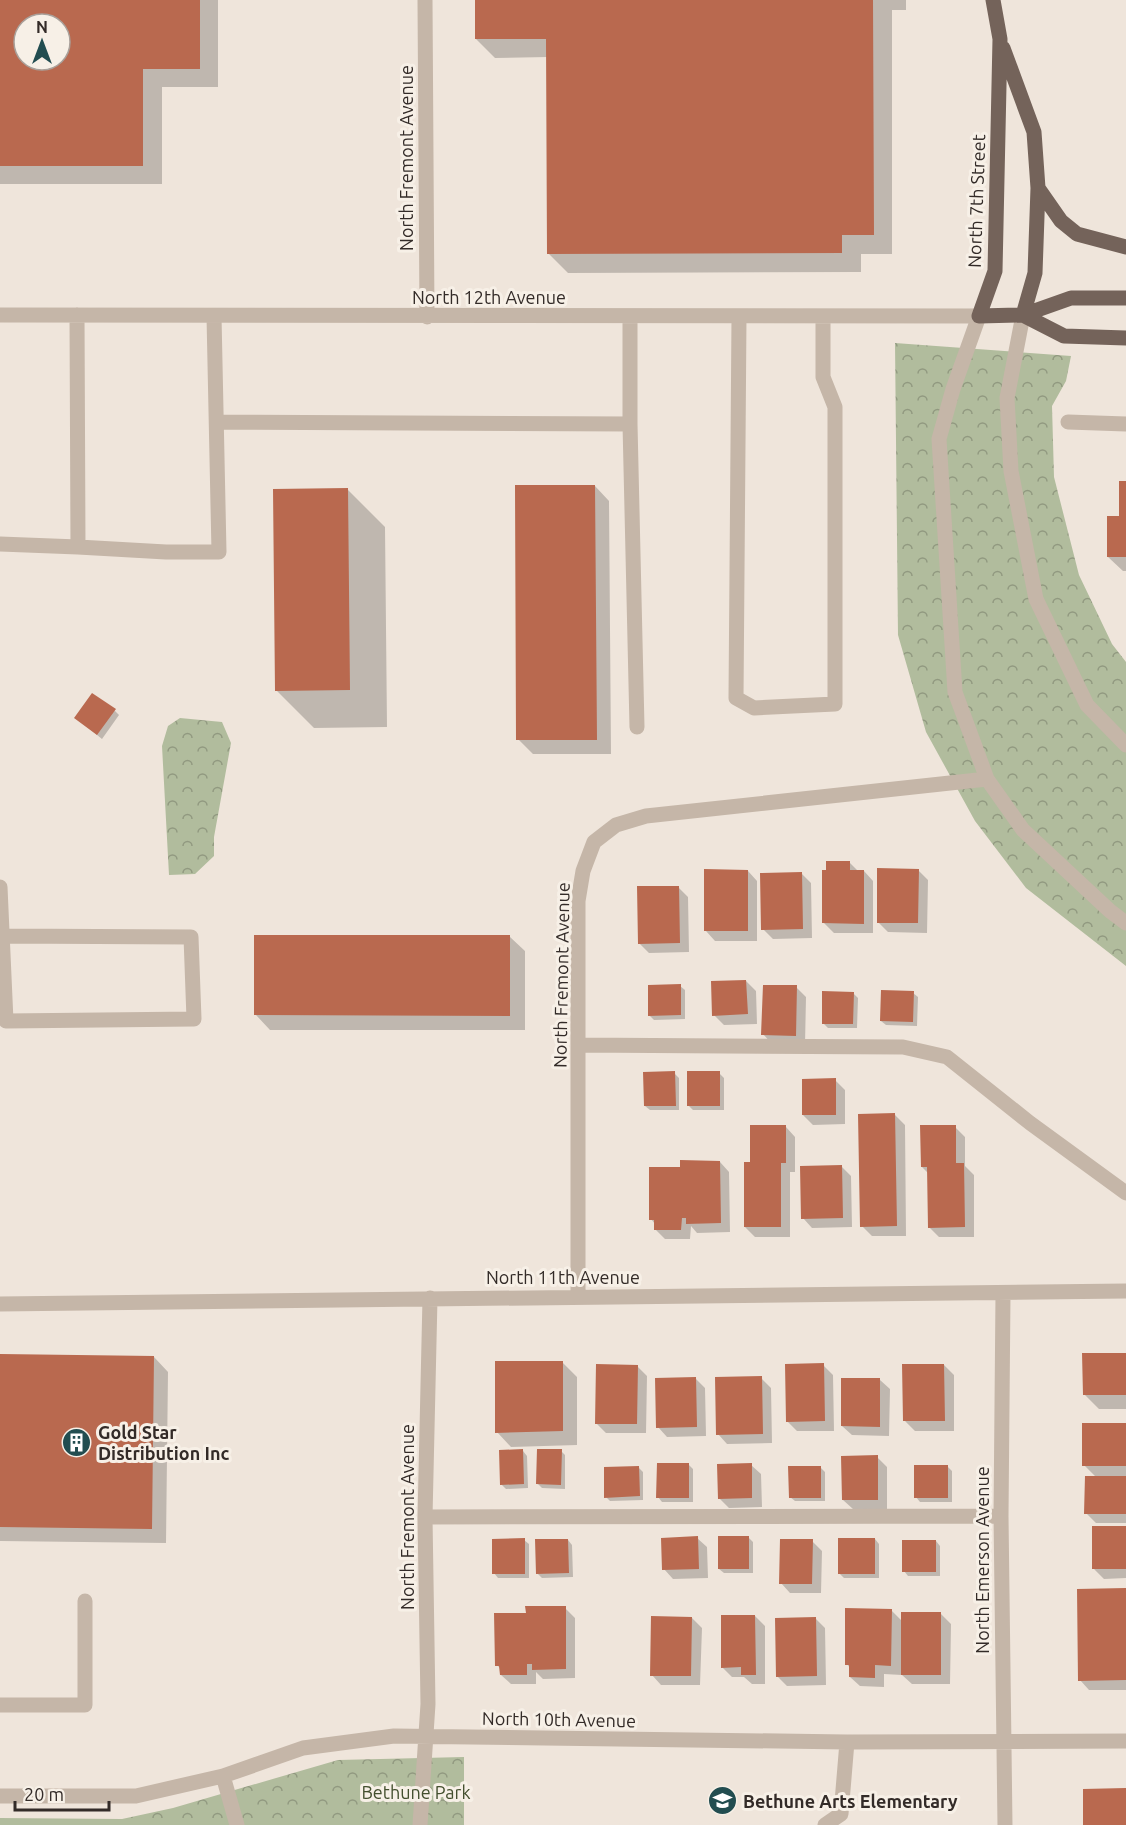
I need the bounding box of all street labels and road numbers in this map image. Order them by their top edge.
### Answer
street label: North Fremont Avenue [396,65,416,251]
street label: North 7th Street [964,134,988,268]
street label: North 12th Avenue [412,287,566,307]
street label: North Fremont Avenue [549,882,573,1068]
street label: North 11th Avenue [486,1267,640,1287]
street label: North Fremont Avenue [397,1424,417,1610]
street label: North Emerson Avenue [972,1466,992,1654]
street label: North 10th Avenue [482,1708,636,1730]

